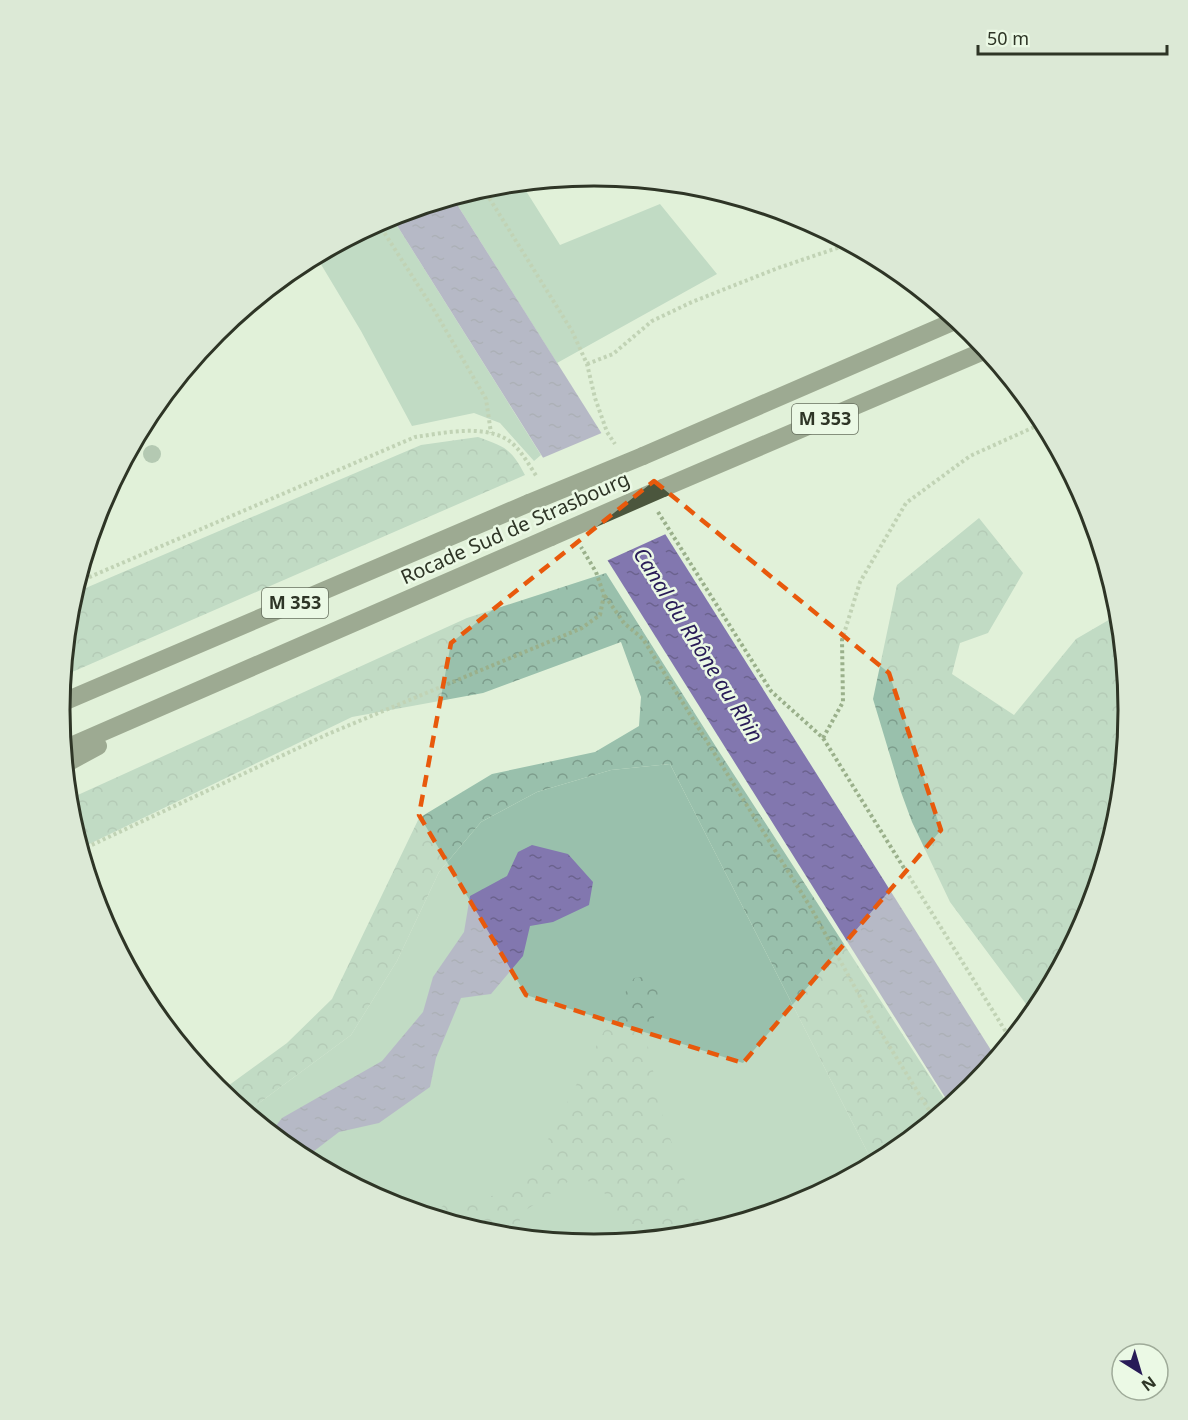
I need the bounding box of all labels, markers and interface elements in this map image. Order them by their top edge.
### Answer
scale bar [978,18,1167,56]
text: 50 m [987,26,1029,50]
road number: M 353 [792,404,858,434]
street label: Rocade Sud de Strasbourg [396,465,633,590]
water label: Canal du Rhône au Rhin [628,542,770,747]
road number: M 353 [262,588,328,618]
north arrow [1110,1342,1170,1402]
text: N [1137,1371,1161,1397]

